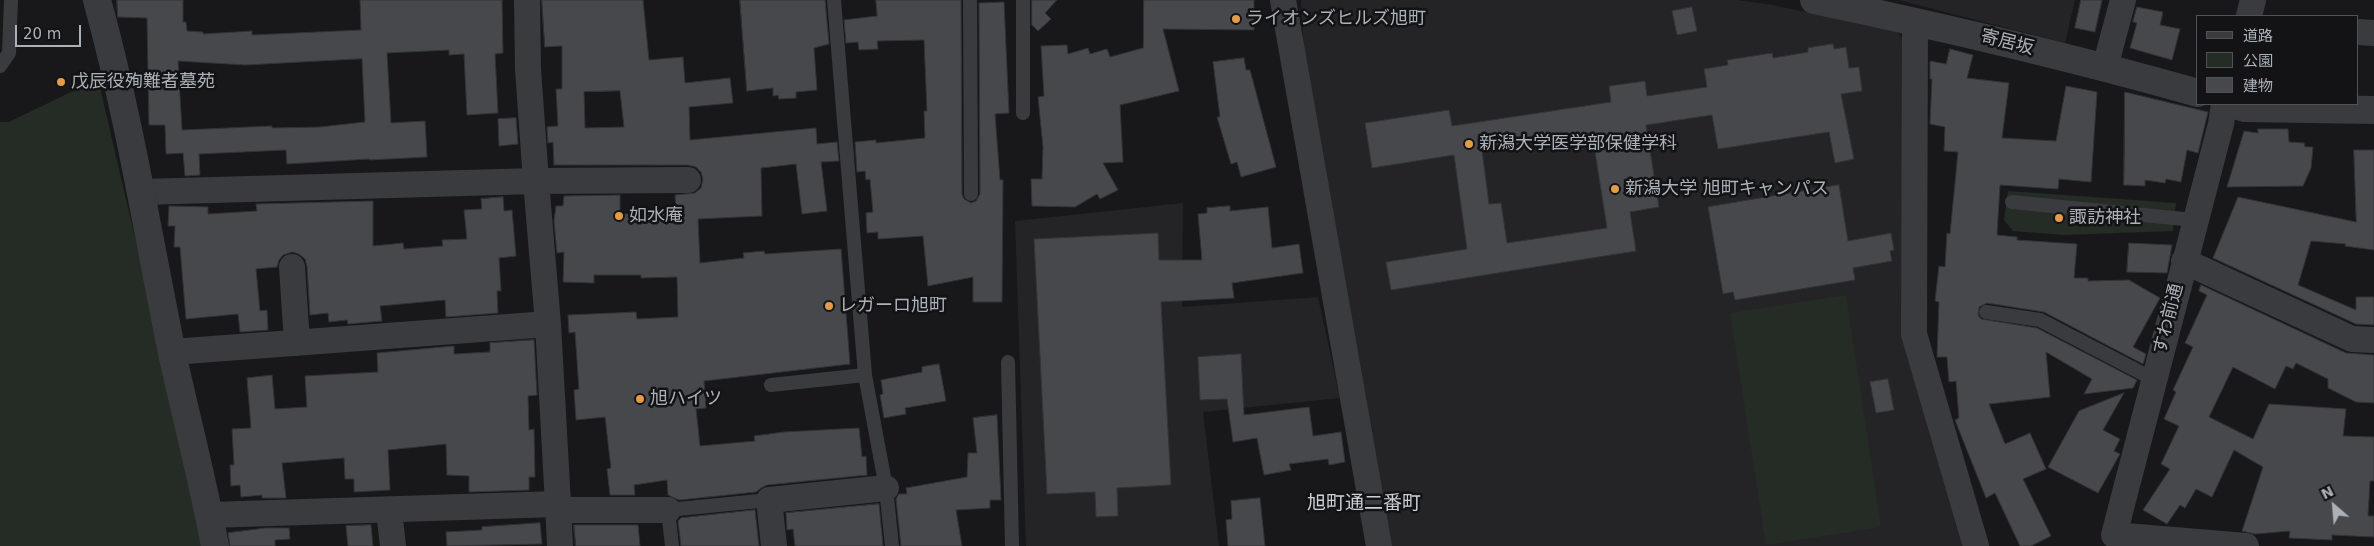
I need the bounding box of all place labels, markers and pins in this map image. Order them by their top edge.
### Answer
place label: ライオンズヒルズ旭町 [1246,8,1426,30]
marker: ライオンズヒルズ旭町 [1230,13,1242,25]
place label: 戊辰役殉難者墓苑 [71,71,215,93]
marker: 戊辰役殉難者墓苑 [55,76,67,88]
place label: 新潟大学医学部保健学科 [1479,133,1677,155]
marker: 新潟大学医学部保健学科 [1463,138,1475,150]
place label: 新潟大学 旭町キャンパス [1625,178,1829,200]
marker: 新潟大学 旭町キャンパス [1609,183,1621,195]
place label: 如水庵 [629,205,683,227]
place label: 諏訪神社 [2069,207,2141,229]
marker: 如水庵 [613,210,625,222]
marker: 諏訪神社 [2053,212,2065,224]
place label: レガーロ旭町 [839,295,947,317]
marker: レガーロ旭町 [823,300,835,312]
place label: 旭ハイツ [650,388,722,410]
marker: 旭ハイツ [634,393,646,405]

